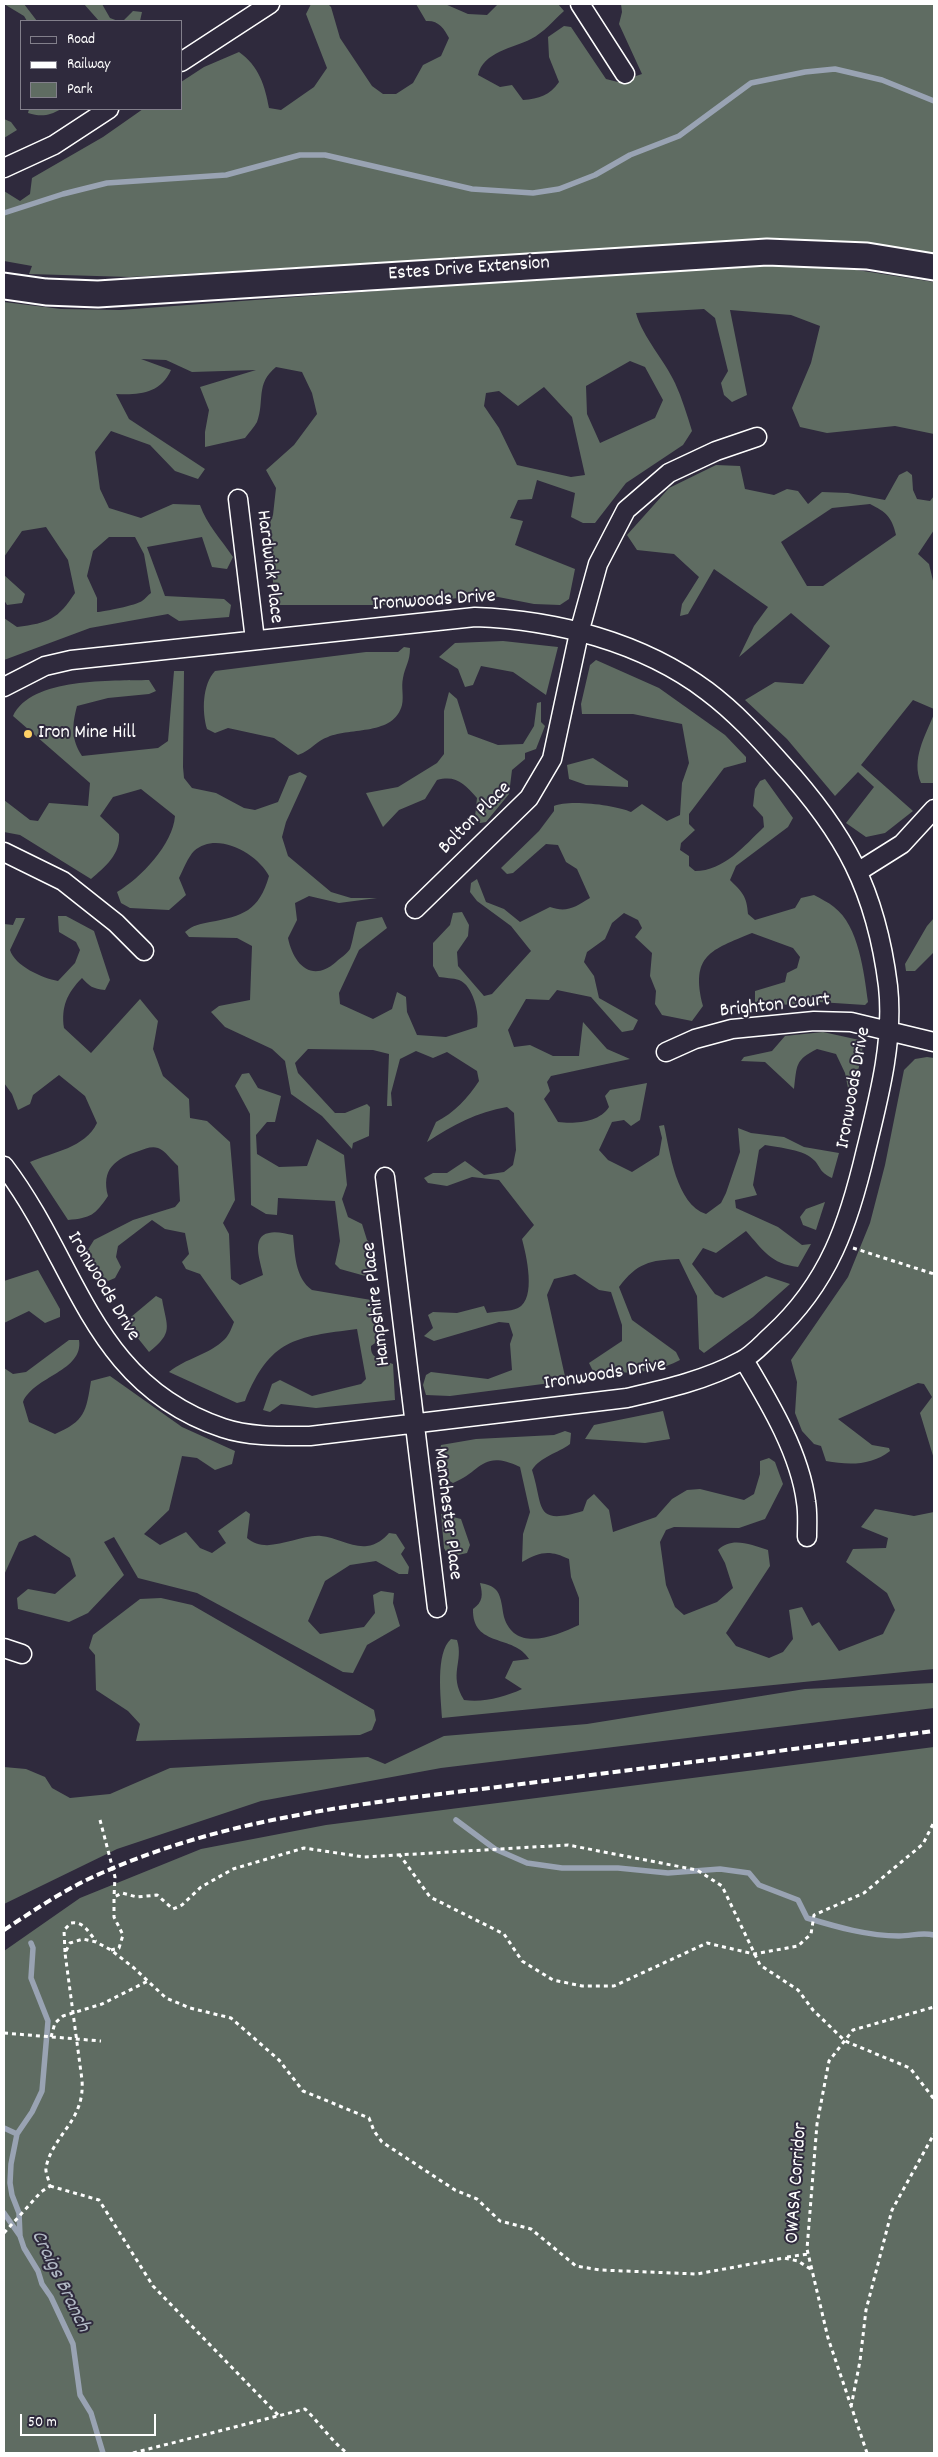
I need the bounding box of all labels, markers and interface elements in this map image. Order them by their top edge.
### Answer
legend [20,20,182,110]
text: Road [67,29,95,51]
text: Railway [67,54,110,76]
text: Park [67,79,93,101]
street label: Estes Drive Extension [387,252,551,288]
street label: Hardwick Place [249,509,287,625]
street label: Ironwoods Drive [372,586,496,618]
place label: Iron Mine Hill [38,722,136,746]
marker: Iron Mine Hill [22,728,34,740]
street label: Bolton Place [435,778,517,860]
street label: Brighton Court [719,989,831,1025]
street label: Ironwoods Drive [832,1025,878,1151]
street label: Ironwoods Drive [60,1228,144,1346]
street label: Hampshire Place [358,1241,398,1367]
street label: Ironwoods Drive [542,1354,668,1398]
street label: Manchester Place [426,1447,466,1581]
street label: OWASA Corridor [782,2122,814,2244]
water label: Craigs Branch [24,2227,94,2337]
scale bar [22,2404,159,2436]
text: 50 m [28,2412,57,2434]

